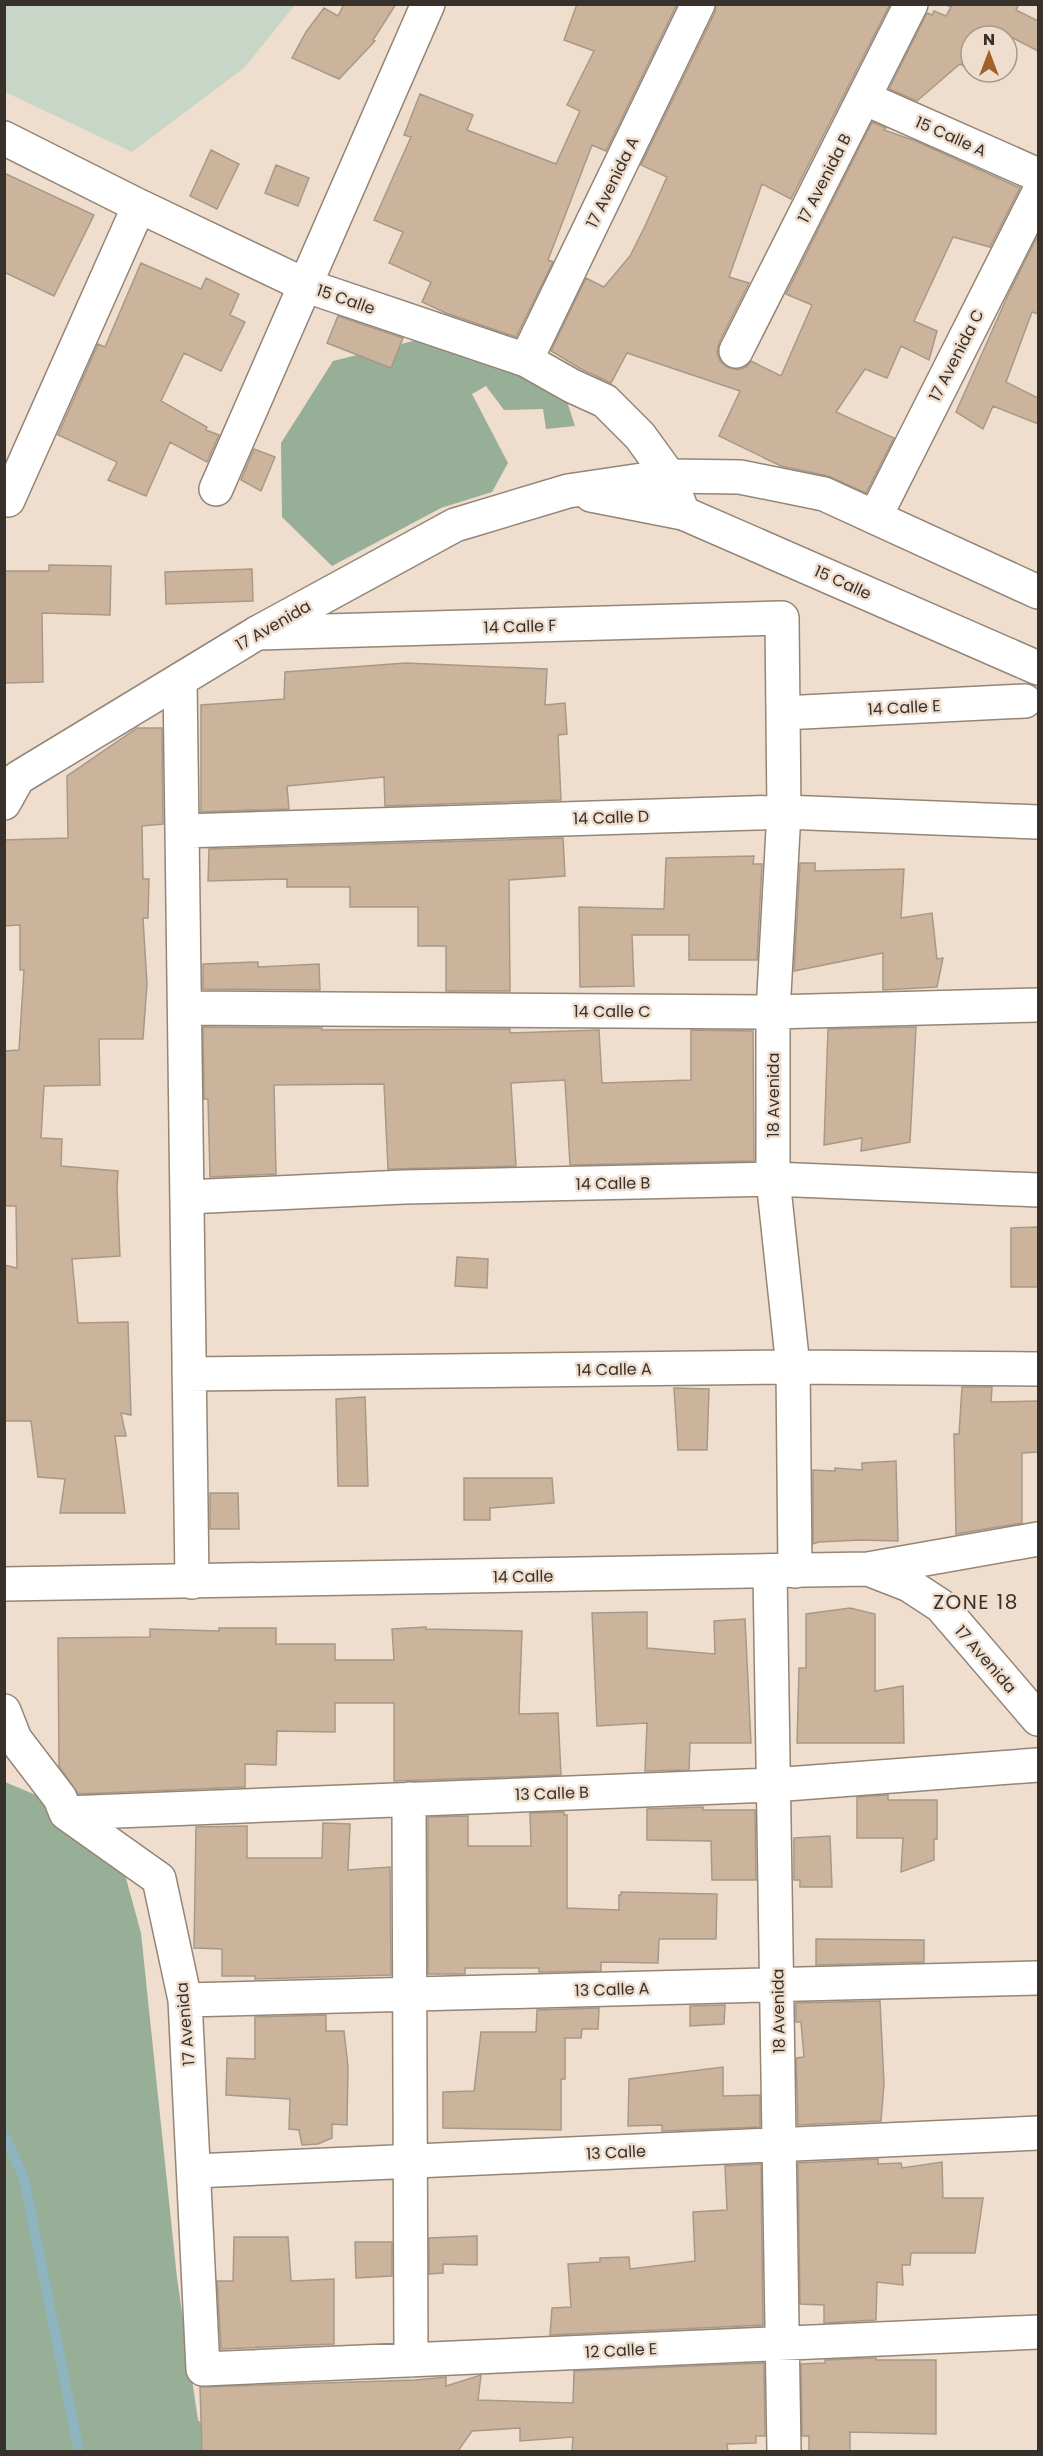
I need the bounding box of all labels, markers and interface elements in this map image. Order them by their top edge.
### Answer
north arrow [959,24,1019,84]
text: N [983,28,995,51]
street label: 15 Calle A [912,111,990,162]
street label: 17 Avenida B [792,129,857,227]
street label: 17 Avenida A [580,133,645,232]
street label: 15 Calle [314,279,378,320]
street label: 17 Avenida C [923,305,989,405]
street label: 15 Calle [811,560,875,605]
street label: 17 Avenida [231,595,315,656]
street label: 14 Calle F [483,614,557,639]
street label: 14 Calle E [867,694,941,721]
street label: 14 Calle D [573,805,649,830]
street label: 14 Calle C [573,1000,651,1023]
street label: 18 Avenida [762,1053,785,1137]
street label: 14 Calle B [576,1171,651,1196]
street label: 14 Calle A [576,1357,652,1382]
street label: 14 Calle [493,1564,553,1589]
district label: ZONE 18 [933,1588,1019,1616]
street label: 17 Avenida [950,1620,1022,1698]
street label: 13 Calle B [515,1781,590,1806]
street label: 18 Avenida [766,1968,791,2054]
street label: 13 Calle A [574,1977,650,2002]
street label: 17 Avenida [170,1981,201,2067]
street label: 13 Calle [586,2139,647,2166]
street label: 12 Calle E [584,2337,658,2364]

